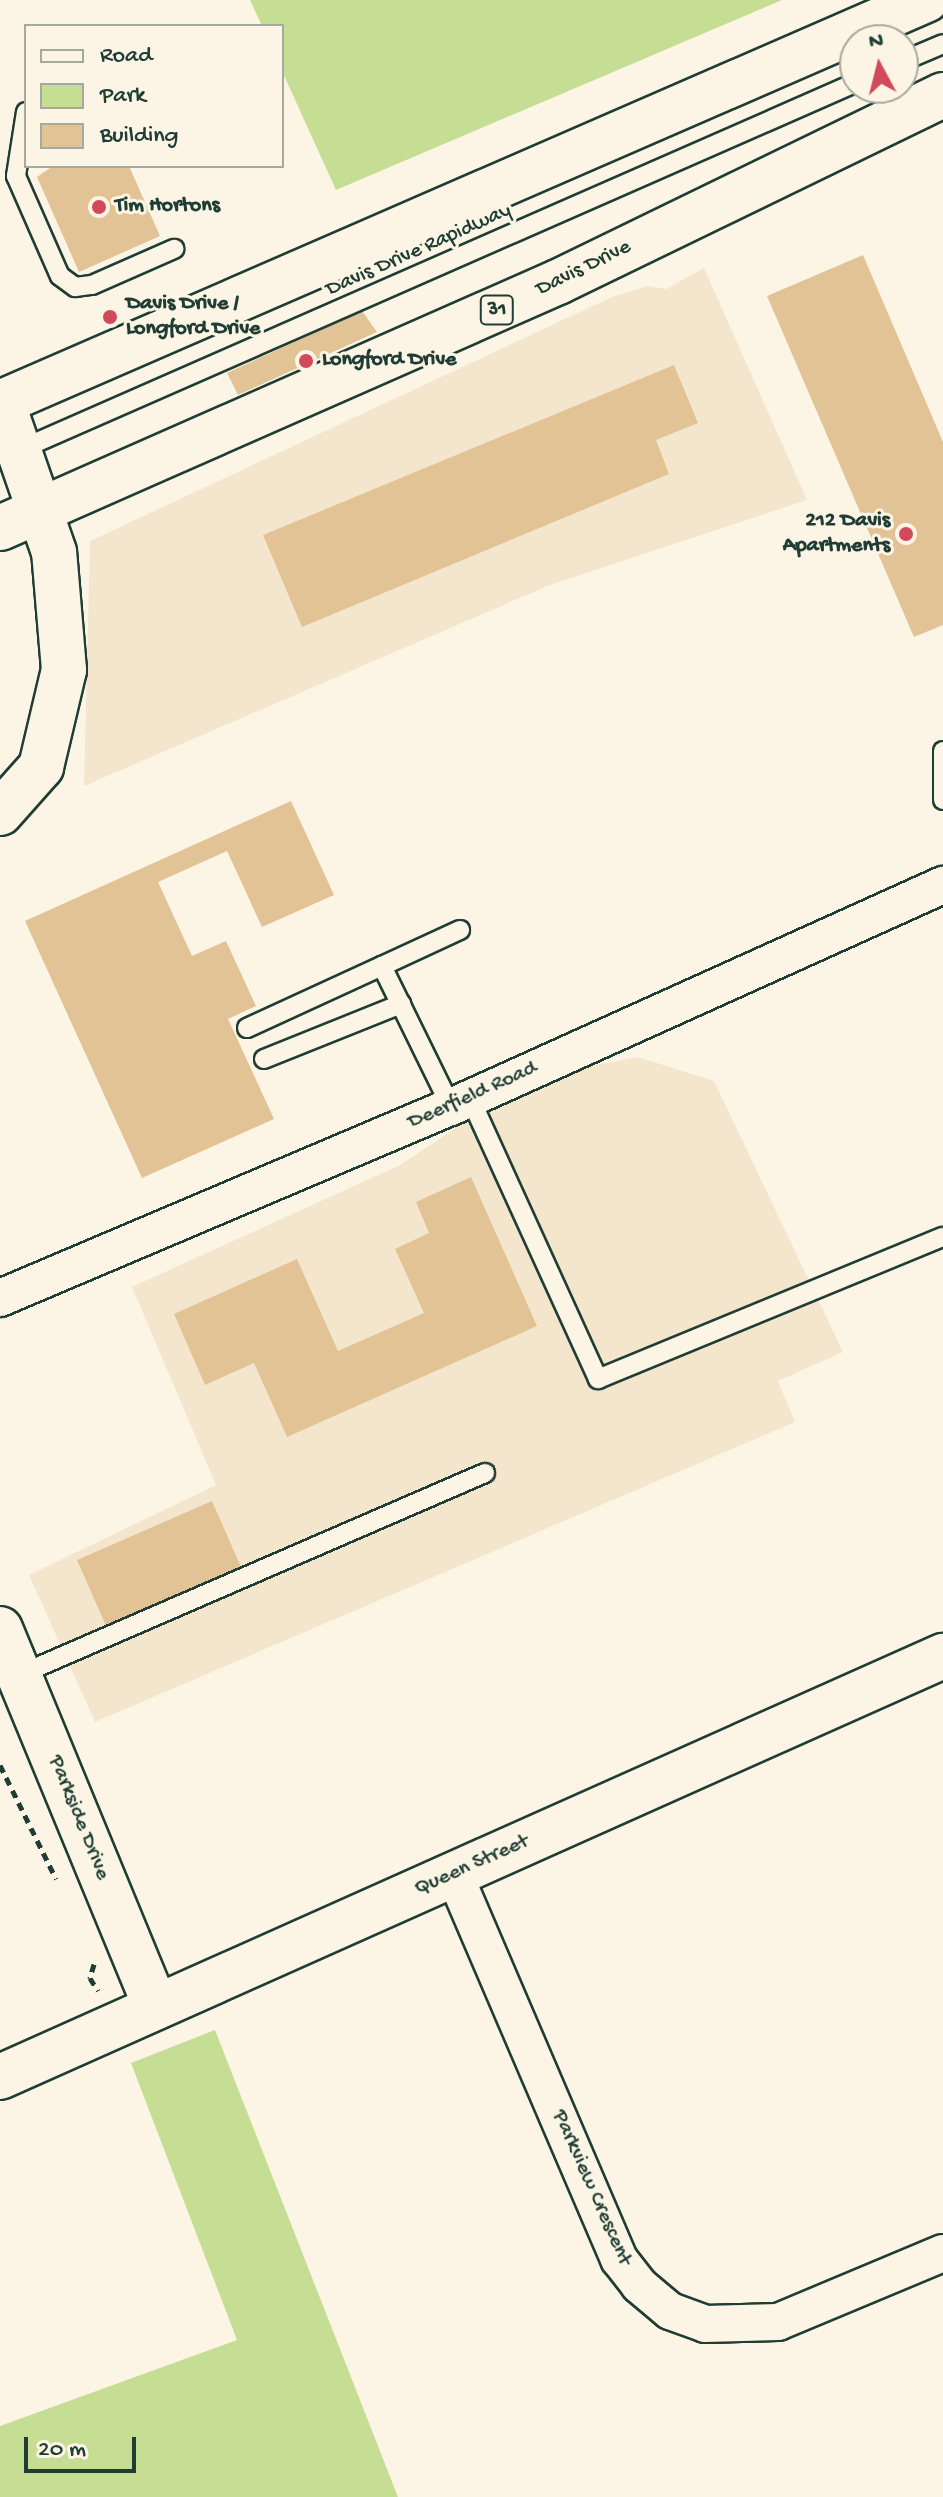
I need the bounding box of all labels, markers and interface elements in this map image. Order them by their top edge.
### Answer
legend [24,24,284,168]
north arrow [839,24,919,104]
text: N [868,28,885,56]
text: Road [100,42,152,71]
text: Park [100,82,146,111]
text: Building [100,122,178,151]
place label: Tim Hortons [115,194,220,220]
marker: Tim Hortons [90,198,108,216]
street label: Davis Drive Rapidway [322,198,516,304]
street label: Davis Drive [532,235,636,303]
place label: Davis Drive / Longford Drive [126,291,260,342]
road number: 31 [479,294,515,326]
marker: Davis Drive / Longford Drive [101,308,119,326]
place label: Longford Drive [322,348,456,374]
marker: Longford Drive [297,352,315,370]
place label: 212 Davis Apartments [783,508,890,560]
marker: 212 Davis Apartments [897,525,915,543]
street label: Deerfield Road [404,1056,542,1136]
street label: Parkside Drive [41,1752,115,1884]
street label: Queen Street [411,1829,533,1903]
street label: Parkview Crescent [545,2106,637,2270]
scale bar [28,2421,140,2471]
text: 20 m [38,2436,86,2465]

